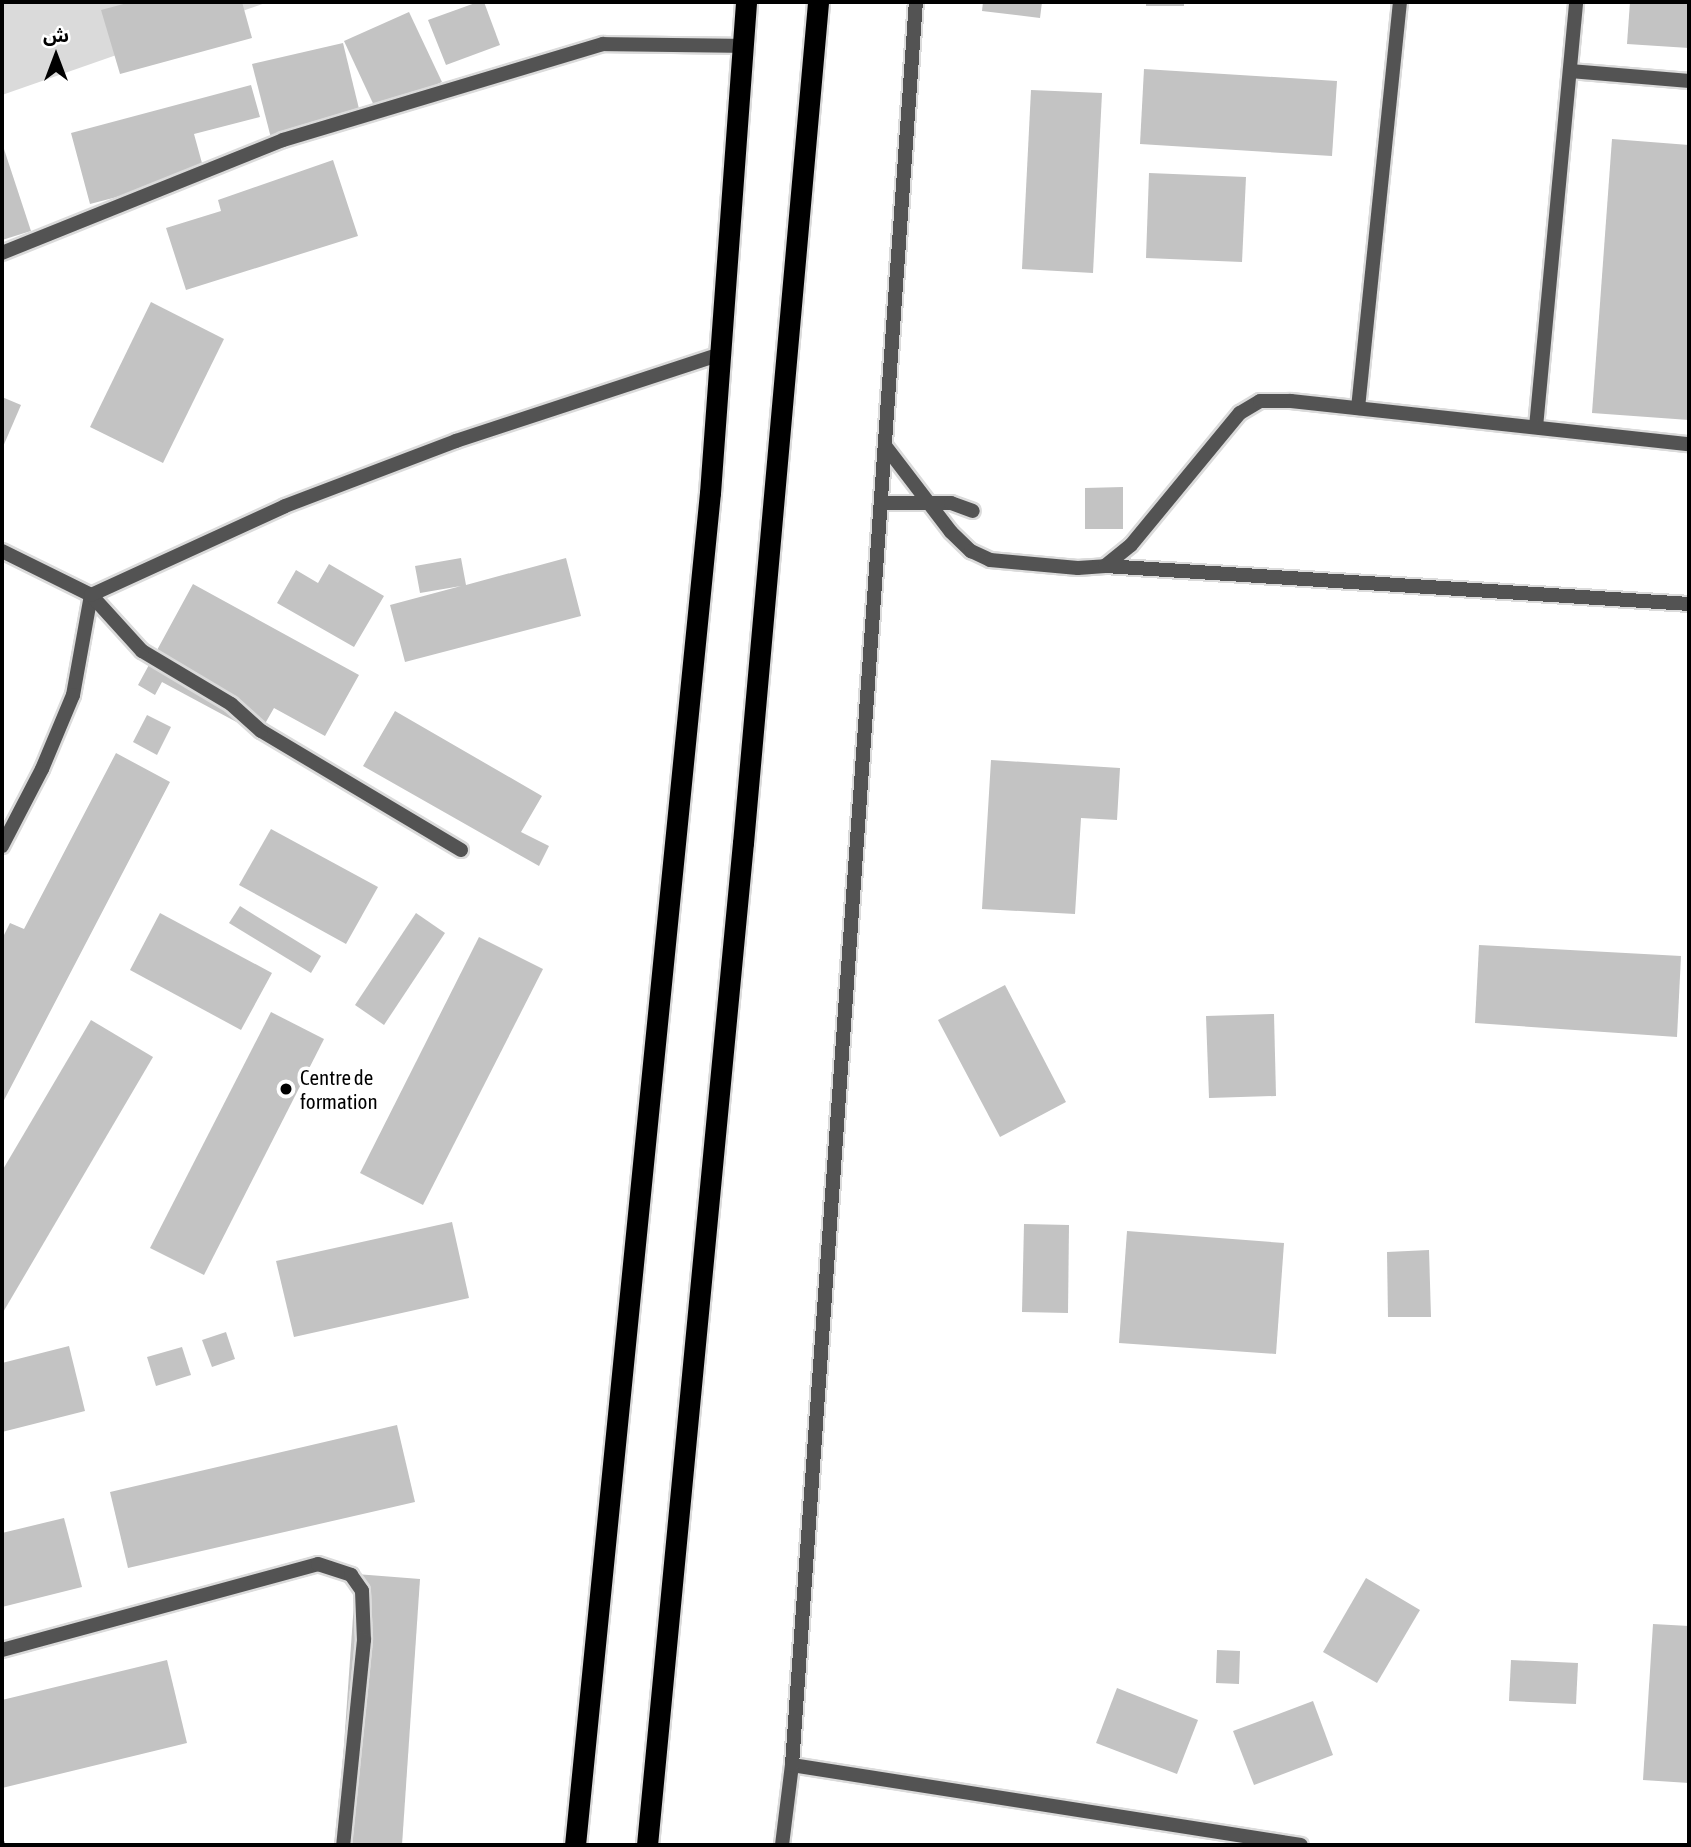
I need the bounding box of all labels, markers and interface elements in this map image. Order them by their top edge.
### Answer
north arrow [21,21,91,91]
text: ش [43,24,69,46]
place label: Centre de formation [300,1064,378,1114]
marker: Centre de formation [278,1081,294,1097]

